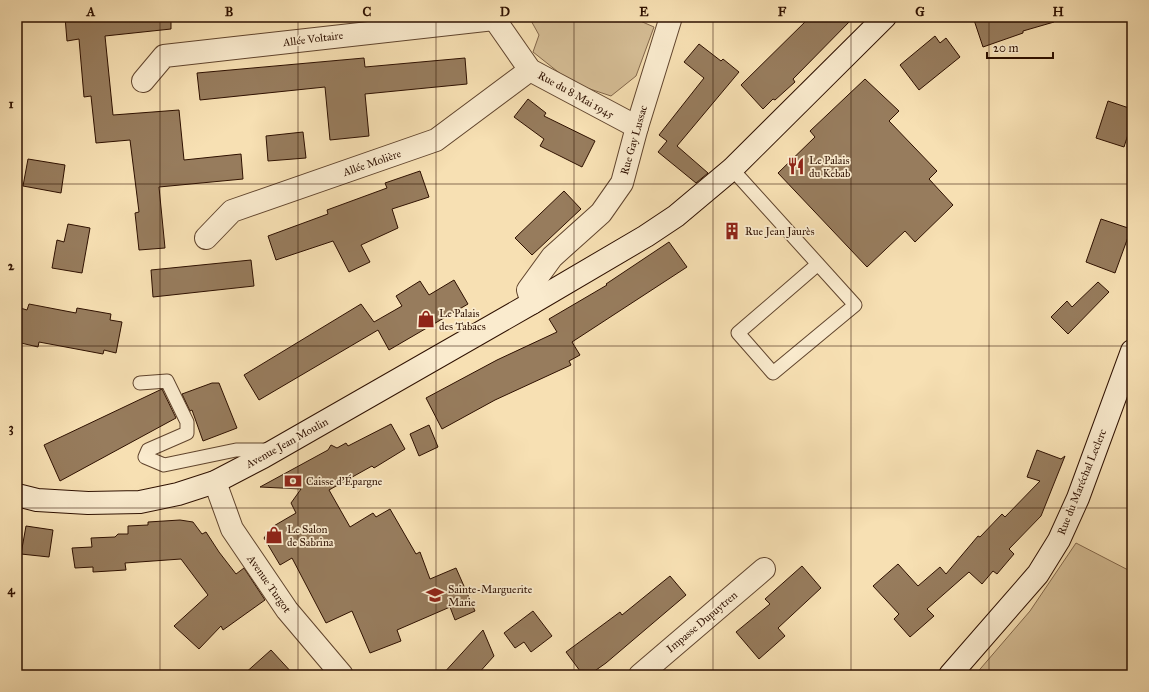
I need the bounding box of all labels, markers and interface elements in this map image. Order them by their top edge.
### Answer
text: A [86,4,96,20]
text: B [225,4,234,20]
text: C [363,4,372,20]
text: D [500,4,510,20]
text: E [639,4,649,20]
text: F [778,4,787,20]
text: G [915,4,925,20]
text: H [1052,4,1064,20]
street label: Allée Voltaire [281,29,344,49]
scale bar [987,34,1053,60]
text: 20 m [993,41,1019,55]
street label: Rue du 8 Mai 1945 [536,69,616,121]
text: 1 [8,96,14,112]
street label: Rue Gay Lussac [618,103,650,176]
street label: Allée Molière [340,147,403,179]
place label: Le Palais du Kebab [809,154,850,180]
restaurant icon: Le Palais du Kebab [786,156,806,176]
building icon: Rue Jean Jaurès [722,221,742,241]
place label: Rue Jean Jaurès [745,225,815,239]
text: 2 [8,258,15,274]
place label: Le Palais des Tabacs [439,307,486,333]
shop icon: Le Palais des Tabacs [416,309,436,329]
street label: Avenue Jean Moulin [243,415,331,472]
text: 3 [8,420,14,436]
street label: Rue du Maréchal Leclerc [1055,427,1109,537]
bank icon: Caisse d'Épargne [283,471,303,491]
place label: Caisse d'Épargne [306,474,383,488]
place label: Le Salon de Sabrina [287,523,334,549]
shop icon: Le Salon de Sabrina [264,525,284,545]
street label: Avenue Turgot [244,552,294,615]
text: 4 [7,582,15,598]
place label: Sainte-Marguerite Marie [448,583,533,609]
school or university icon: Sainte-Marguerite Marie [425,585,445,605]
street label: Impasse Dupuytren [664,589,740,655]

